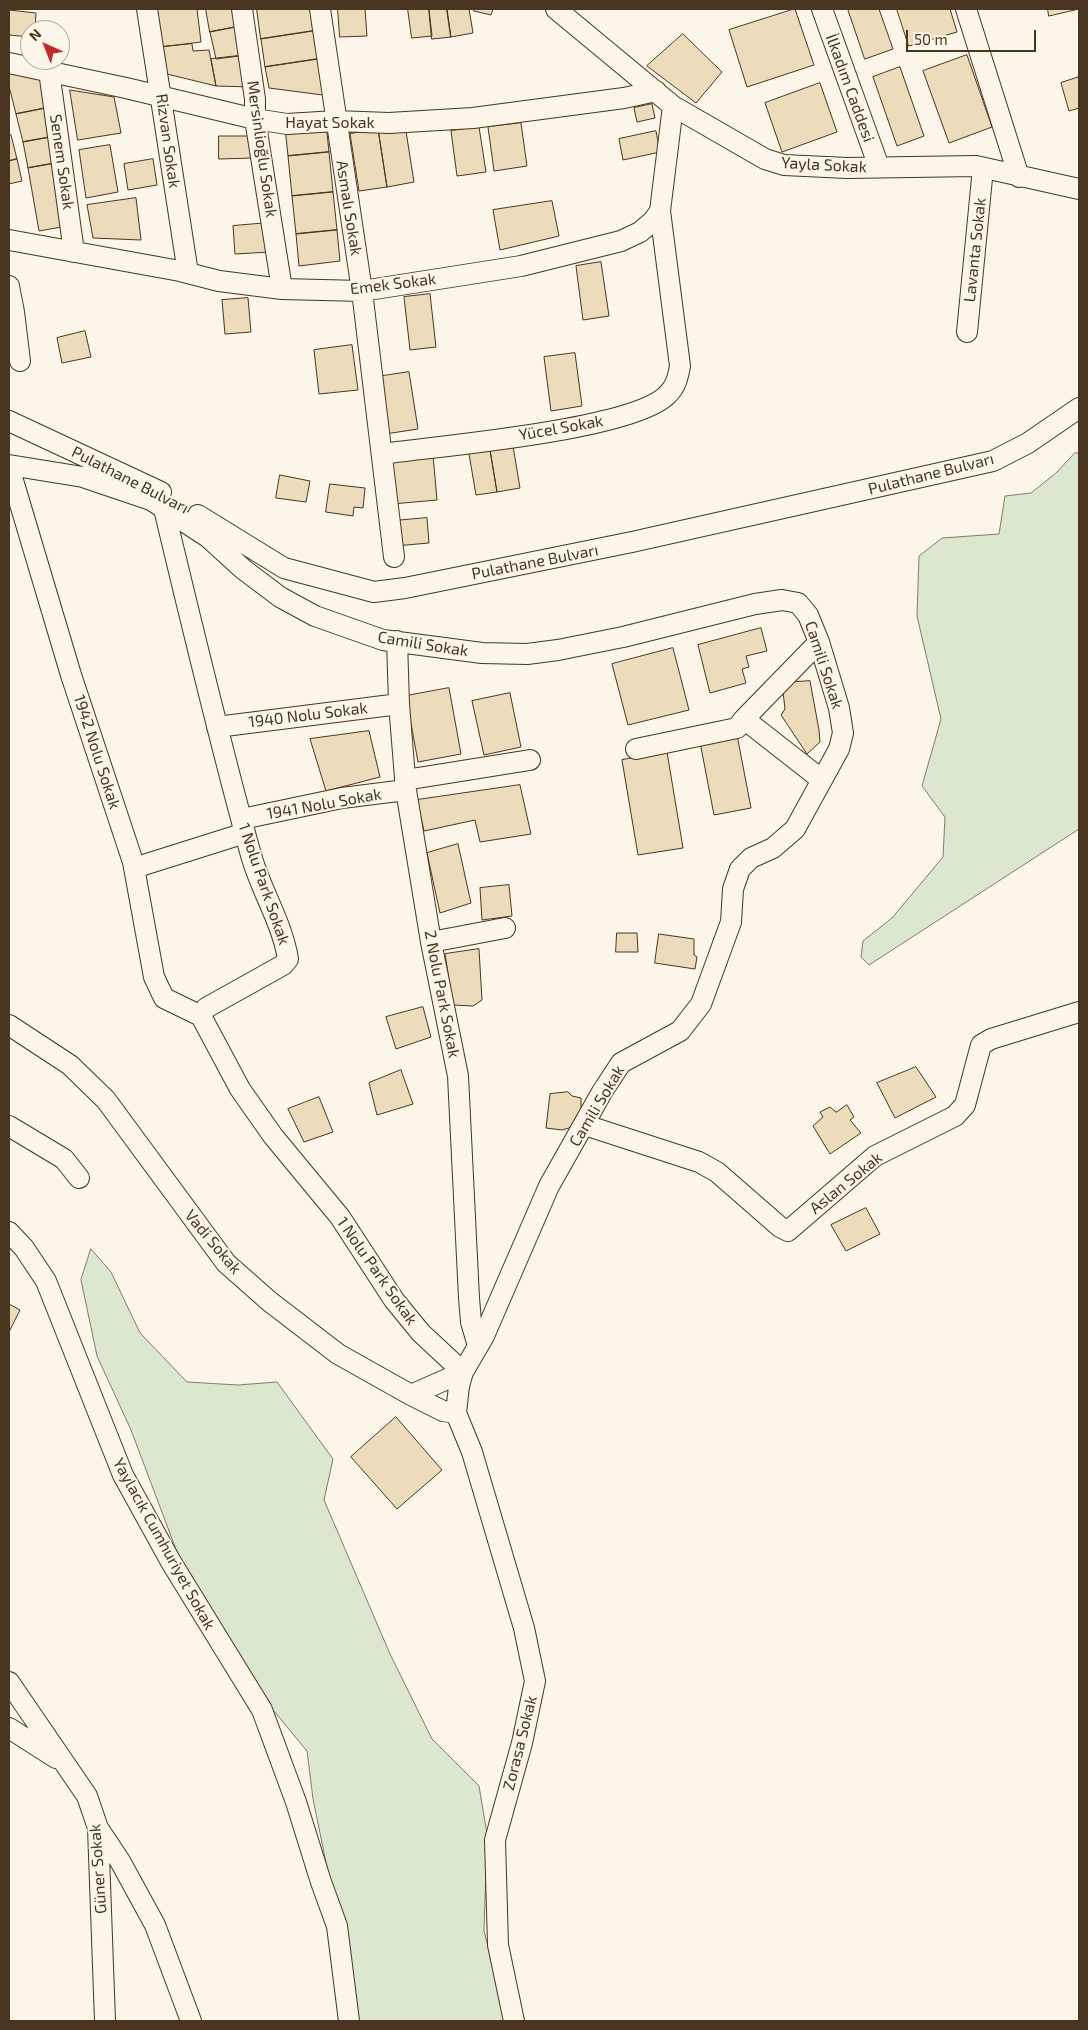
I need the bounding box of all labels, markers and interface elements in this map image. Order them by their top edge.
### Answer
north arrow [20,20,70,70]
scale bar [908,20,1038,52]
text: N [25,25,44,44]
text: 50 m [914,30,948,48]
street label: İlkadım Caddesi [822,31,878,145]
street label: Mersinlioğlu Sokak [243,79,281,219]
street label: Rizvan Sokak [152,93,184,189]
street label: Senem Sokak [46,113,78,211]
street label: Hayat Sokak [285,113,375,133]
street label: Yayla Sokak [781,153,867,177]
street label: Asmalı Sokak [332,159,366,257]
street label: Lavanta Sokak [960,197,990,303]
street label: Emek Sokak [349,269,437,299]
street label: Yücel Sokak [517,411,605,445]
street label: Pulathane Bulvarı [68,442,192,518]
street label: Pulathane Bulvarı [866,449,996,499]
street label: Pulathane Bulvarı [470,540,600,584]
street label: Camili Sokak [801,619,847,711]
street label: Camili Sokak [376,627,470,661]
street label: 1942 Nolu Sokak [70,693,124,811]
street label: 1940 Nolu Sokak [248,698,368,732]
street label: 1941 Nolu Sokak [265,784,383,824]
street label: 1 Nolu Park Sokak [234,821,294,947]
street label: 2 Nolu Park Sokak [420,928,464,1060]
street label: Camili Sokak [565,1062,629,1150]
street label: Aslan Sokak [806,1148,886,1218]
street label: Vadi Sokak [181,1206,245,1278]
street label: 1 Nolu Park Sokak [333,1213,421,1329]
street label: Yaylacık Cumhuriyet Sokak [109,1455,219,1633]
street label: Zorasa Sokak [499,1694,541,1792]
street label: Güner Sokak [85,1823,111,1915]

